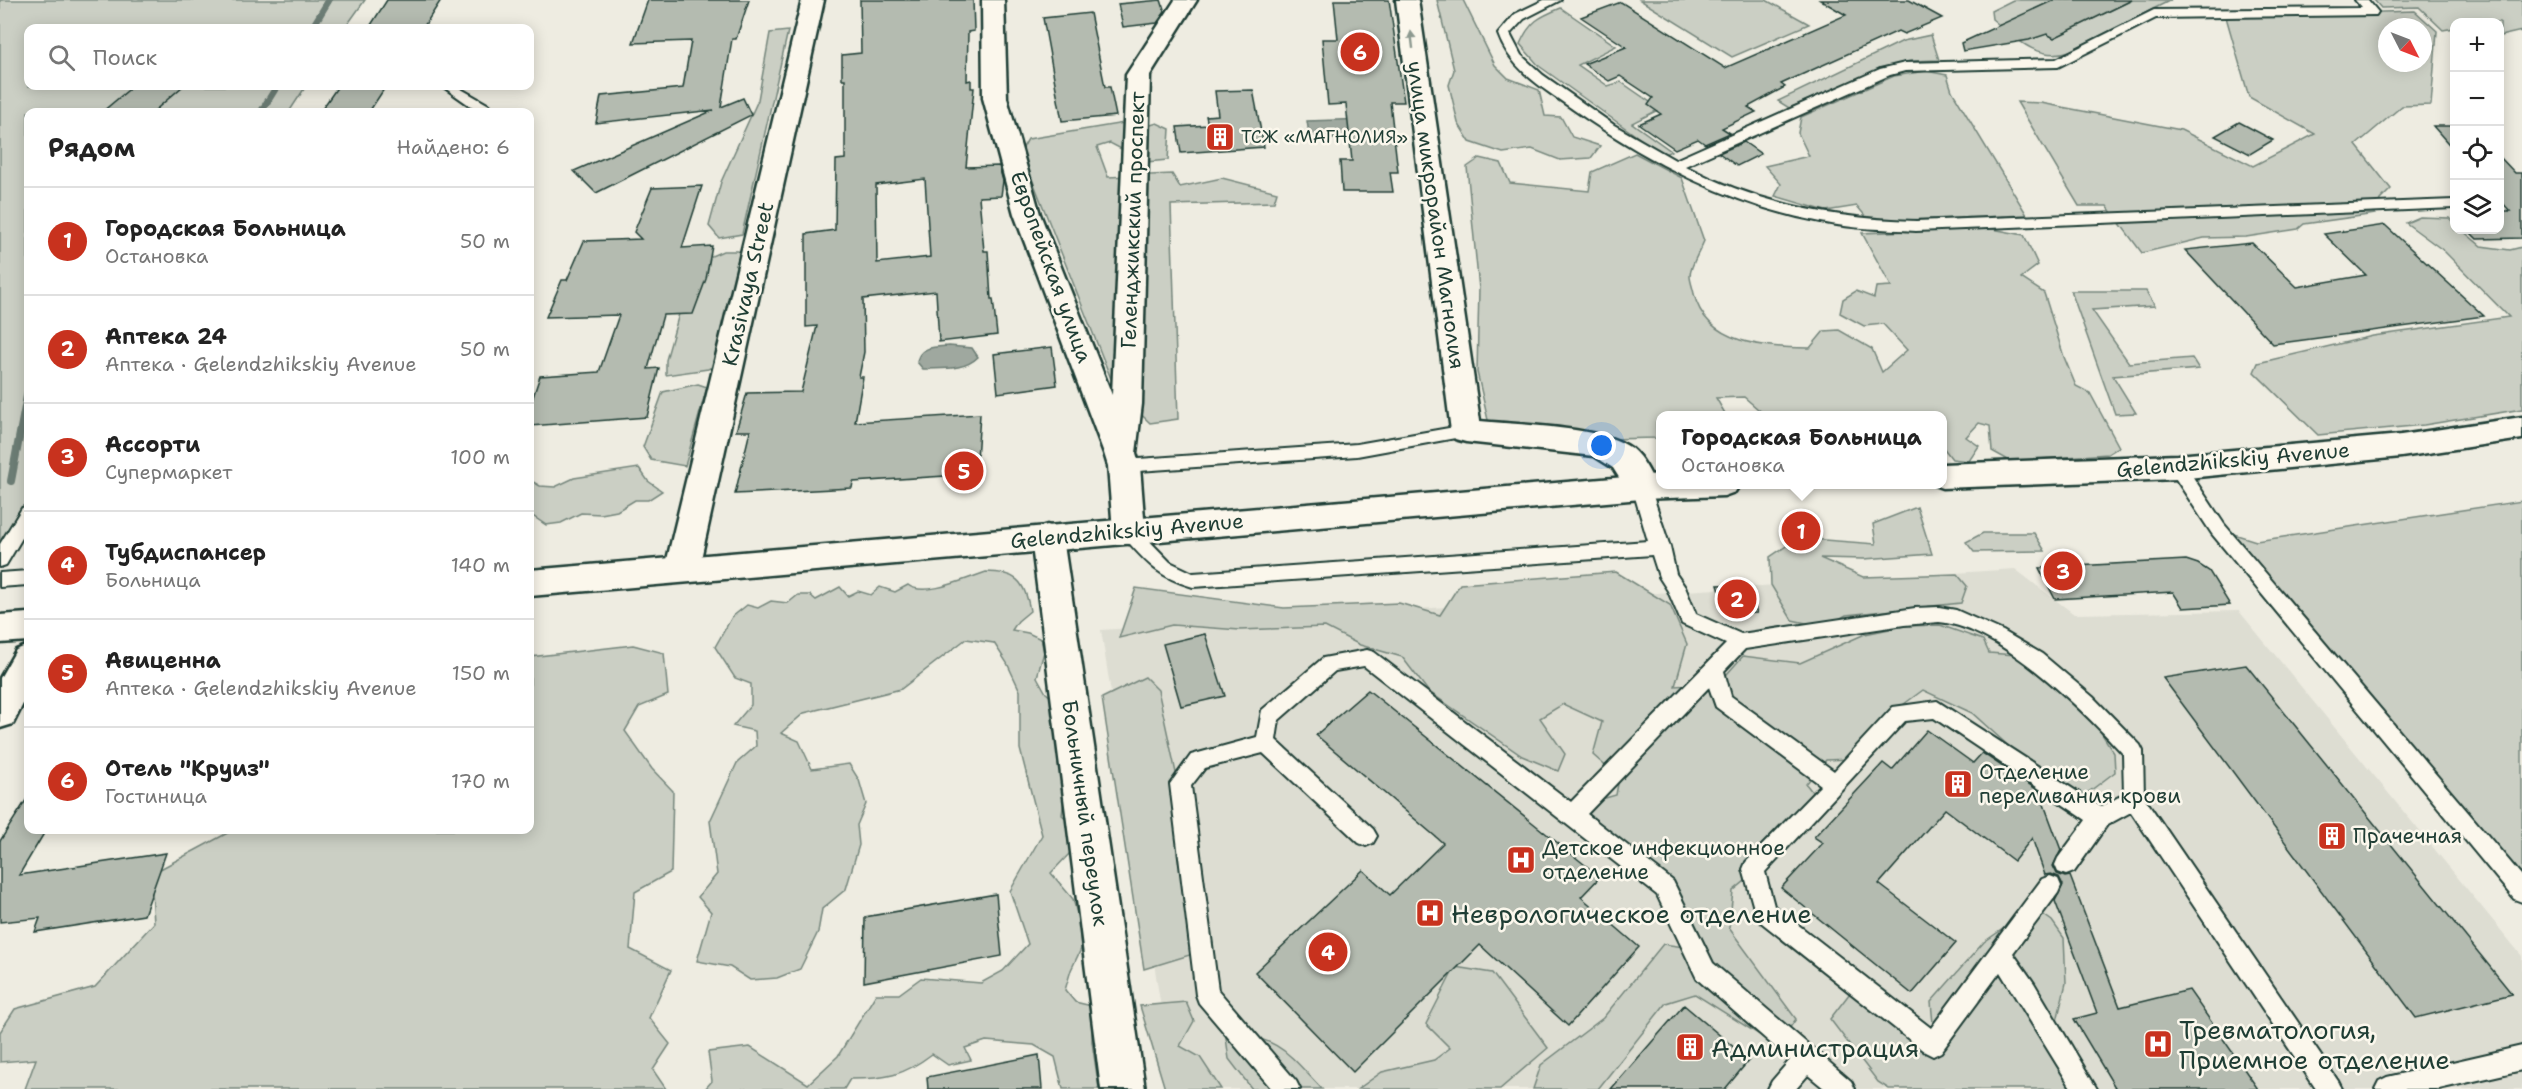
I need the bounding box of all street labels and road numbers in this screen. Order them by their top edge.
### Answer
street label: улица микрорайон Магнолия [1400,59,1472,371]
street label: Геленджикский проспект [1115,91,1151,349]
street label: Европейская улица [1003,167,1099,367]
street label: Krasivaya Street [716,199,780,369]
street label: Gelendzhikskiy Avenue [2115,436,2351,484]
street label: Gelendzhikskiy Avenue [1009,507,1245,555]
street label: Больничный переулок [1055,698,1115,928]

